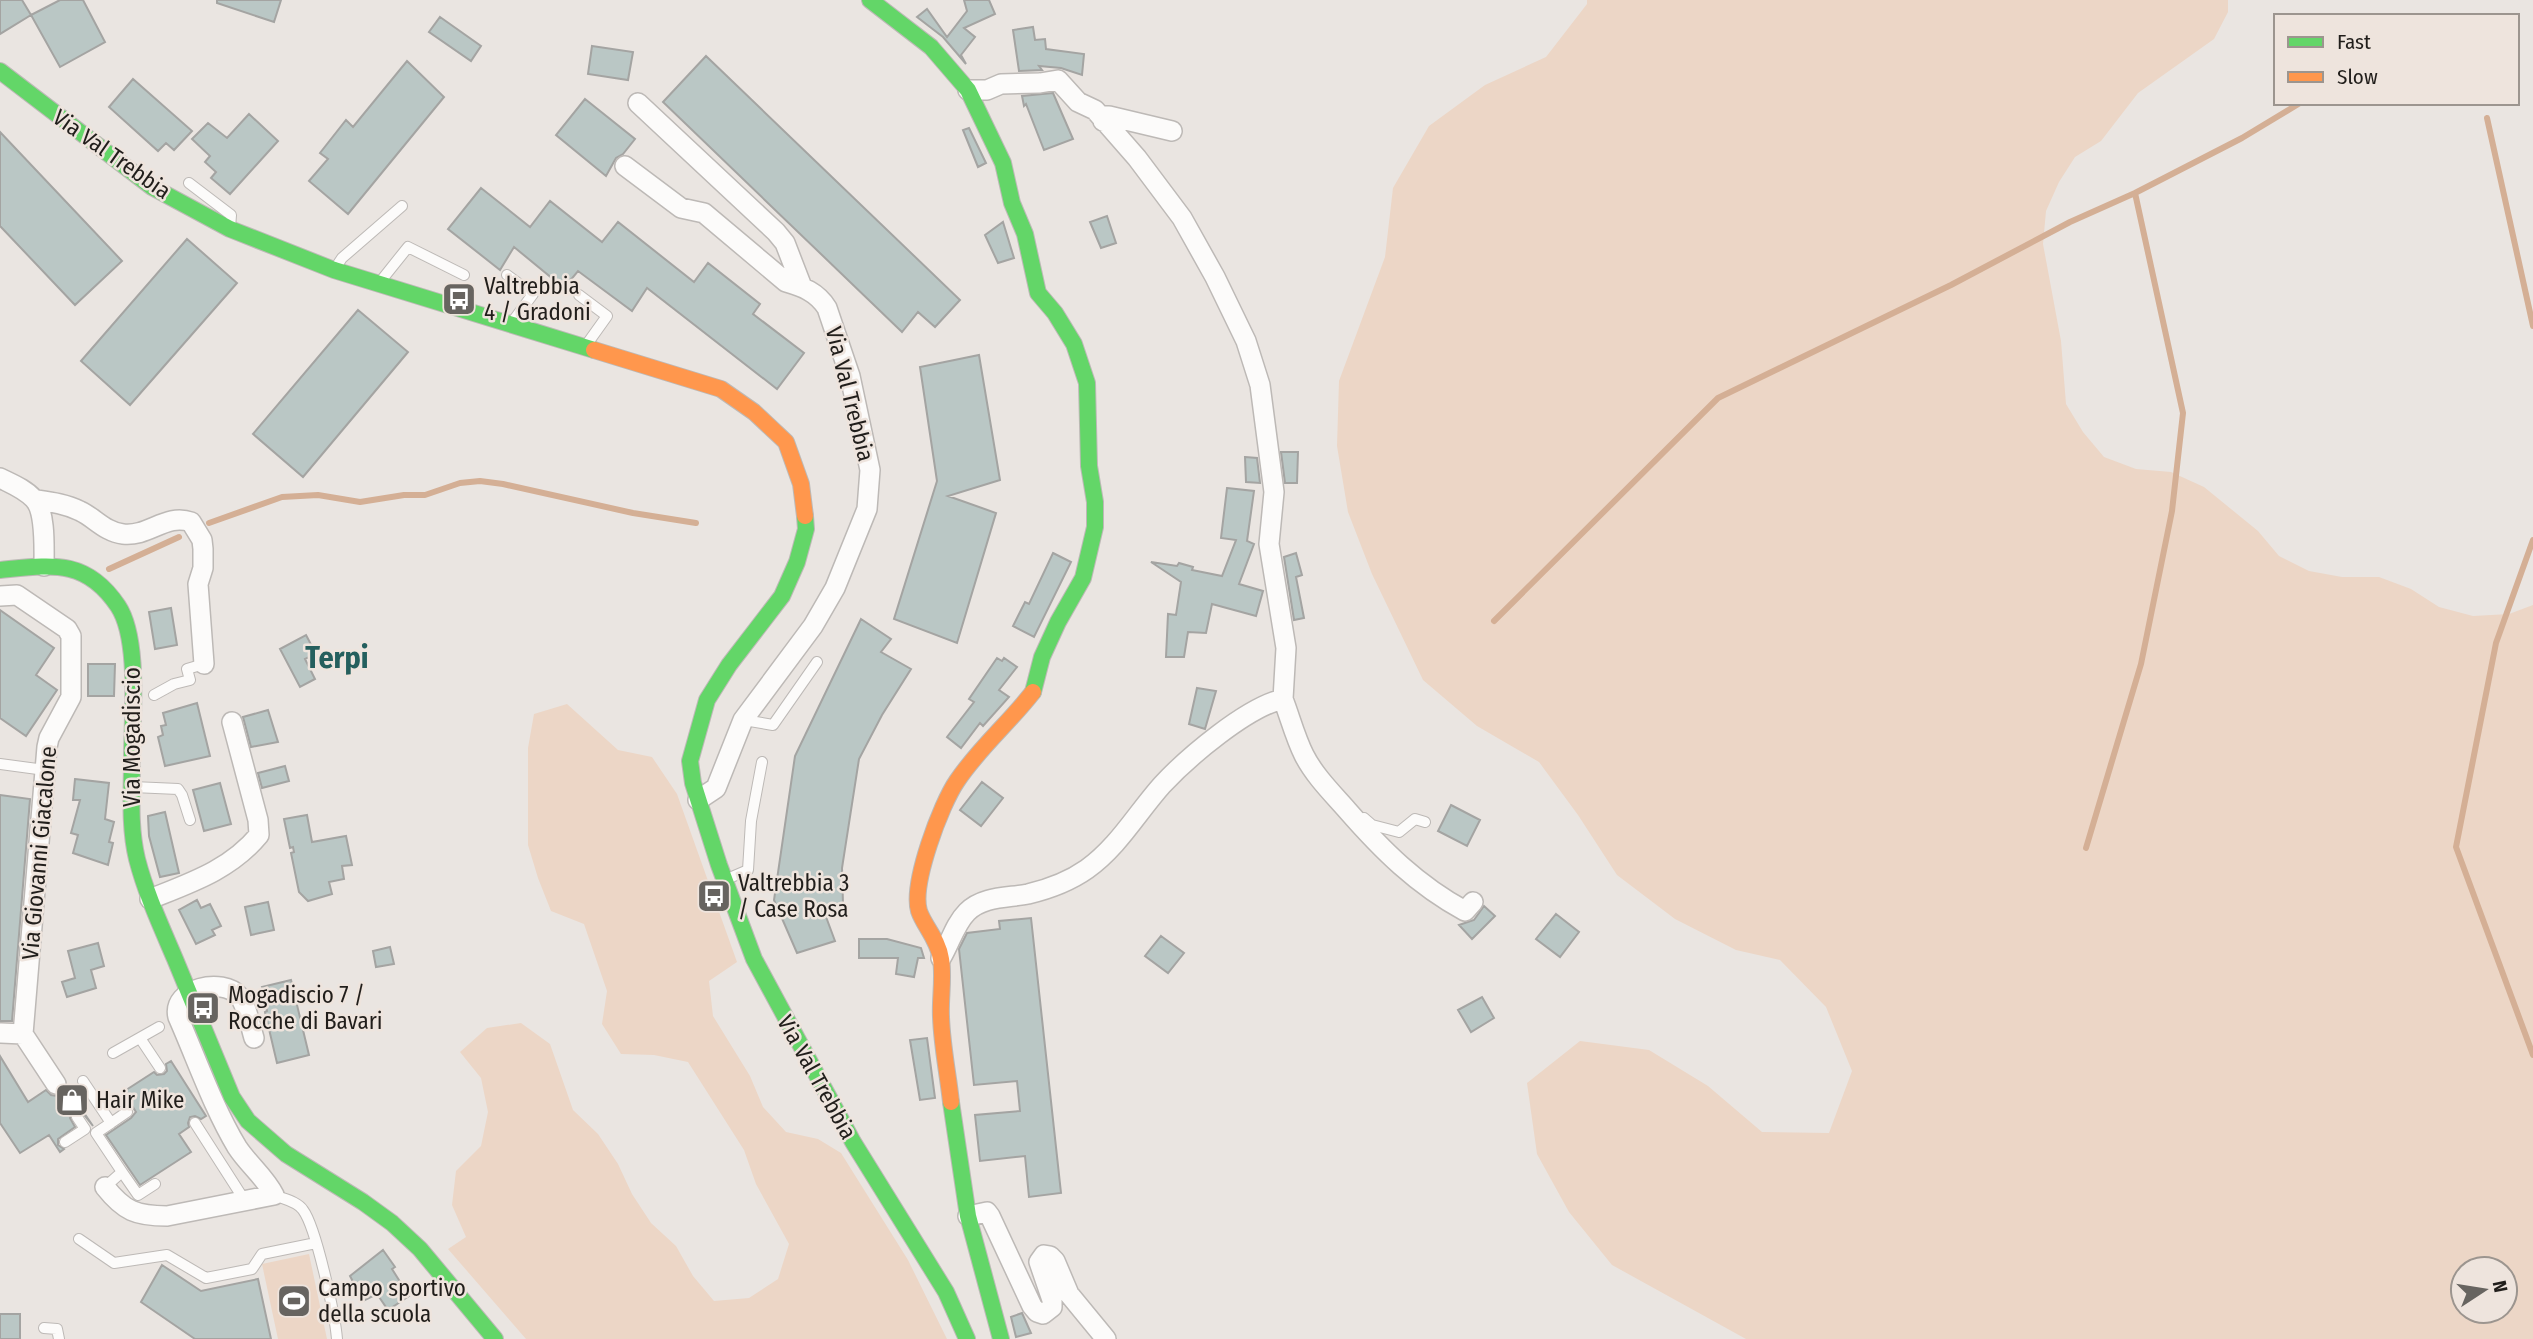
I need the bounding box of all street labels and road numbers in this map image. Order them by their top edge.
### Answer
street label: Via Val Trebbia [48,103,176,205]
street label: Via Val Trebbia [820,324,880,464]
street label: Via Mogadiscio [118,667,146,807]
street label: Via Giovanni Giacalone [16,745,62,961]
street label: Via Val Trebbia [771,1010,863,1144]

